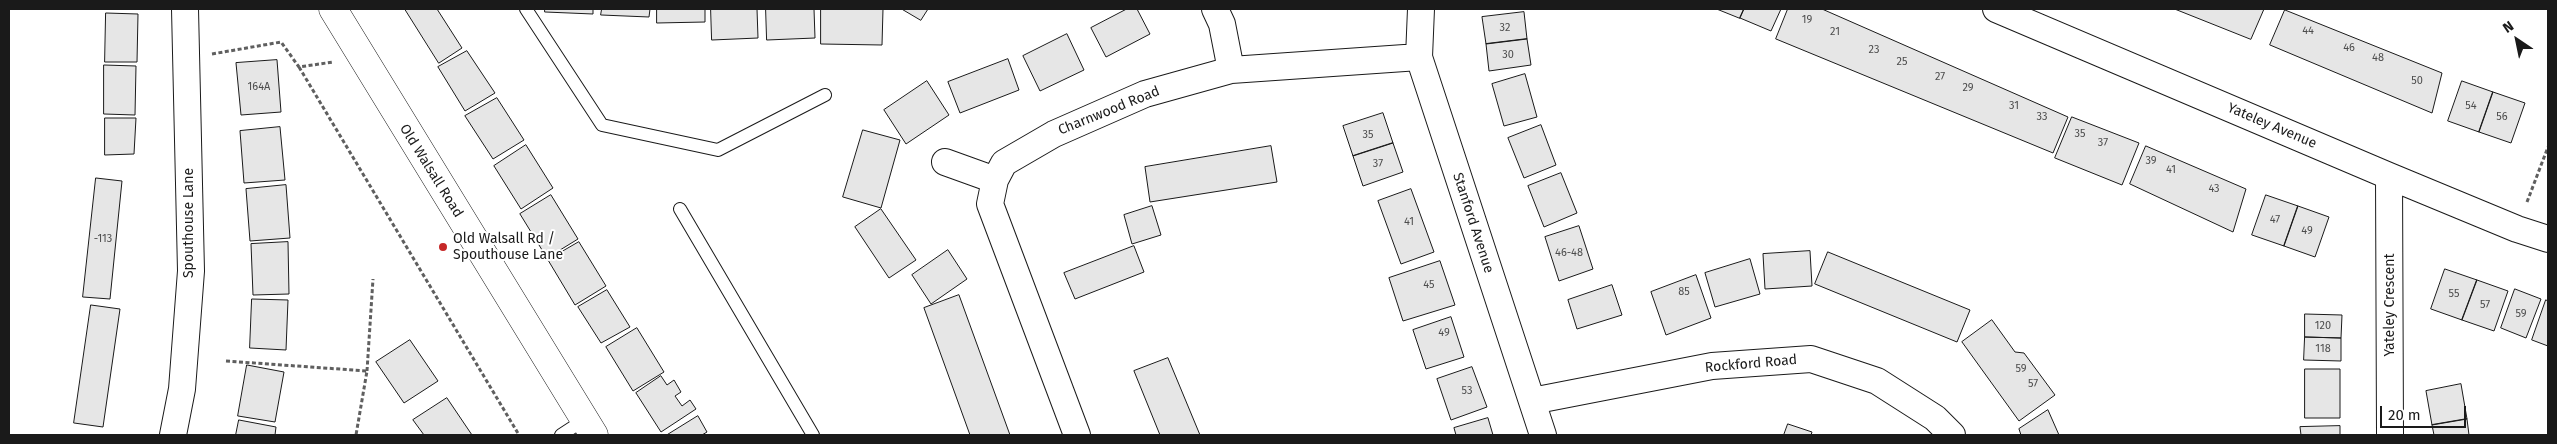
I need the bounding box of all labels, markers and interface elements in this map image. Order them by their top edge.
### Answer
house number: 19 [1802,13,1812,27]
north arrow [2492,15,2542,65]
text: N [2500,18,2517,37]
house number: 32 [1500,21,1510,35]
house number: 44 [2302,24,2314,38]
house number: 21 [1830,25,1840,39]
house number: 46 [2343,41,2355,55]
house number: 23 [1869,43,1879,57]
house number: 30 [1502,48,1514,62]
house number: 48 [2372,51,2384,65]
house number: 25 [1897,55,1907,69]
house number: 27 [1935,70,1945,84]
house number: 50 [2411,74,2423,88]
house number: 164A [248,80,270,94]
house number: 29 [1962,81,1974,95]
street label: Charnwood Road [1056,83,1162,139]
house number: 31 [2009,99,2019,113]
house number: 54 [2465,99,2477,113]
street label: Yateley Avenue [2225,100,2319,152]
house number: 33 [2037,110,2047,124]
house number: 56 [2496,110,2508,124]
street label: Old Walsall Road [396,121,466,221]
house number: 35 [2075,127,2085,141]
house number: 35 [1363,128,1373,142]
house number: 37 [2098,136,2108,150]
house number: 39 [2145,154,2157,168]
house number: 37 [1373,157,1383,171]
house number: 41 [2166,163,2176,177]
street label: Spouthouse Lane [181,168,197,278]
street label: Stanford Avenue [1449,171,1497,275]
house number: 43 [2208,182,2220,196]
house number: 47 [2270,213,2280,227]
house number: 41 [1404,215,1414,229]
house number: 49 [2301,224,2313,238]
place label: Old Walsall Rd / Spouthouse Lane [453,231,563,264]
house number: -113 [94,232,112,246]
marker: Old Walsall Rd / Spouthouse Lane [437,241,449,253]
house number: 46-48 [1555,246,1583,260]
street label: Yateley Crescent [2382,254,2398,356]
house number: 45 [1423,278,1435,292]
house number: 85 [1678,285,1690,299]
house number: 55 [2449,287,2459,301]
house number: 57 [2480,298,2490,312]
house number: 59 [2515,307,2527,321]
house number: 120 [2315,319,2331,333]
house number: 49 [1438,326,1450,340]
house number: 118 [2315,342,2331,356]
street label: Rockford Road [1704,352,1798,376]
house number: 59 [2015,362,2027,376]
house number: 57 [2028,377,2038,391]
house number: 53 [1462,384,1472,398]
scale bar [2382,396,2468,428]
text: 20 m [2388,406,2421,424]

